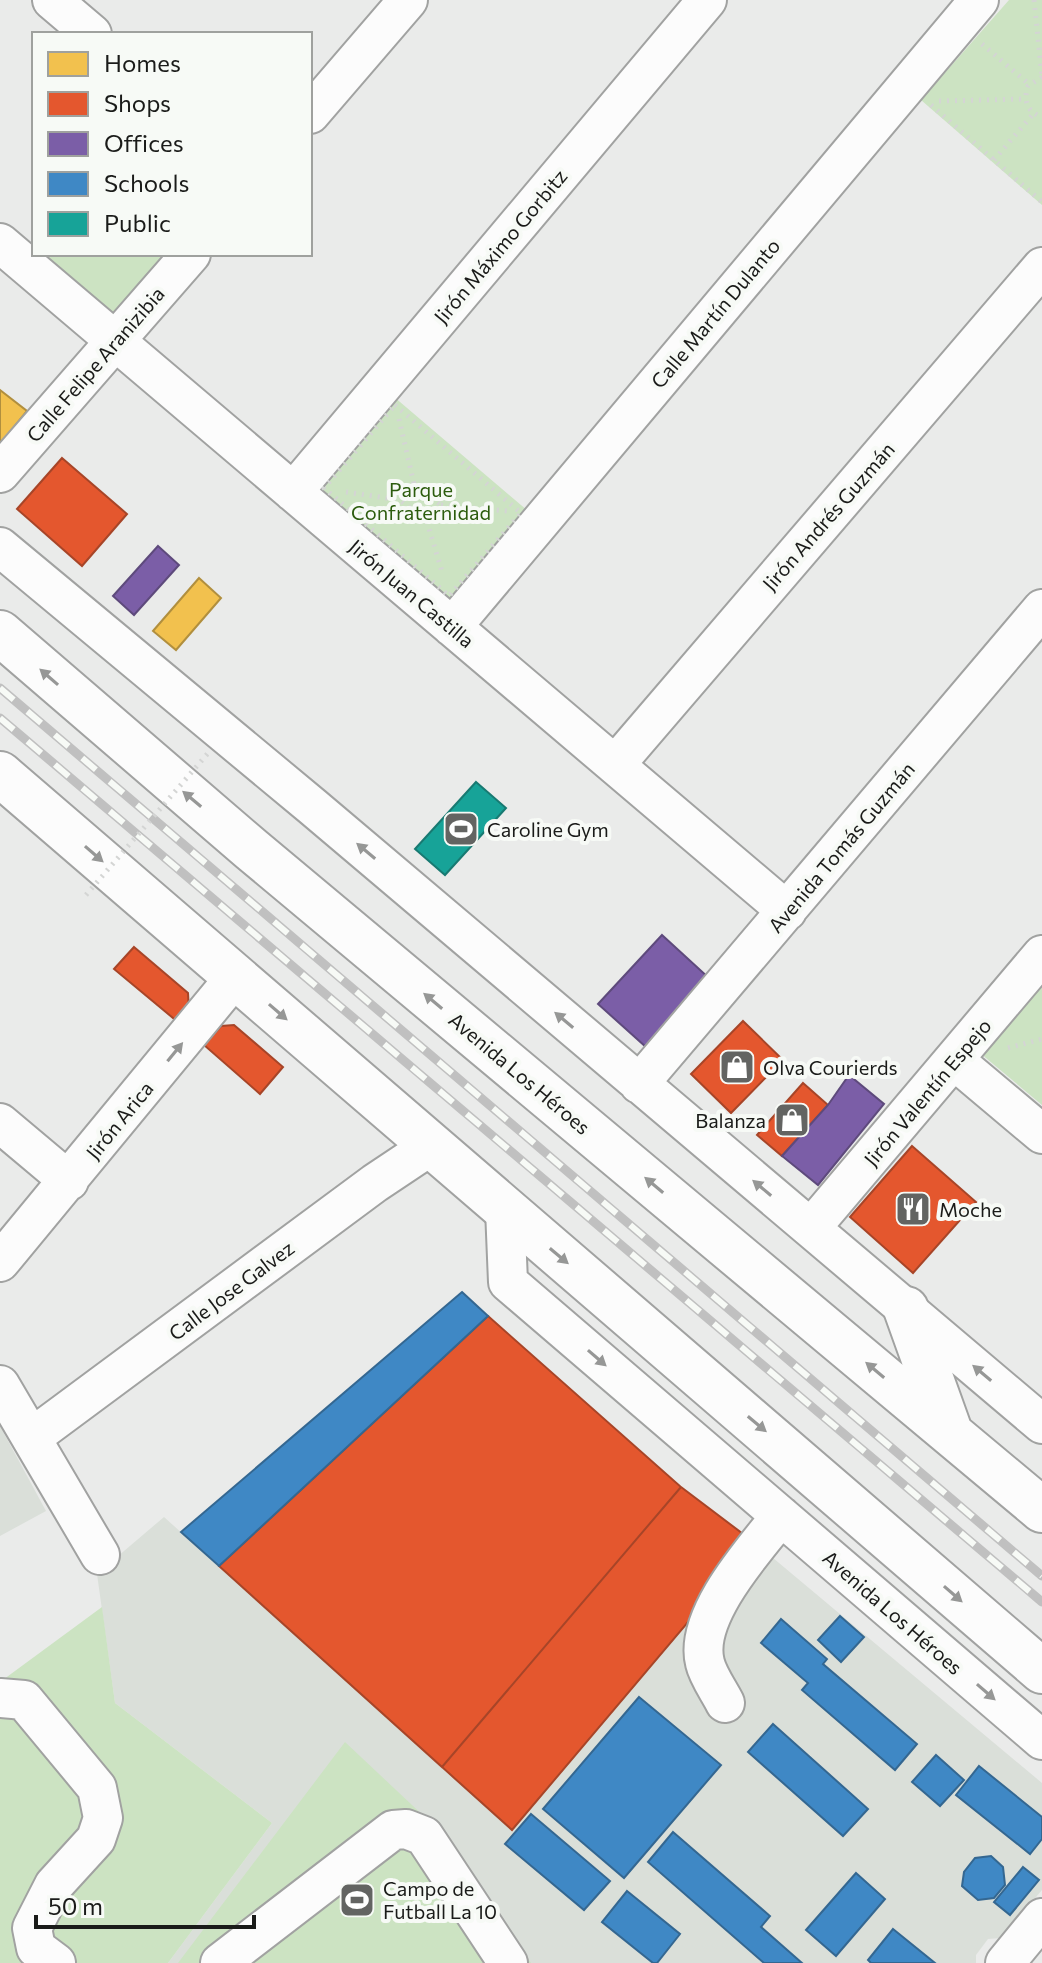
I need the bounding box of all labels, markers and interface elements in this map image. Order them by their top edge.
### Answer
legend [32,32,312,256]
text: Homes [104,48,181,77]
text: Shops [104,88,171,117]
text: Offices [104,128,184,157]
street label: Jirón Máximo Gorbitz [428,164,572,328]
text: Schools [104,168,189,197]
text: Public [104,208,171,237]
street label: Calle Martín Dulanto [646,233,784,393]
street label: Calle Felipe Aranizibia [21,281,169,447]
street label: Jirón Andrés Guzmán [757,437,899,595]
park label: Parque Confraternidad [351,477,491,524]
street label: Jirón Juan Castilla [345,534,479,652]
one-way arrow [40,669,60,686]
street label: Avenida Tomás Guzmán [763,757,919,937]
one-way arrow [182,791,202,808]
sports icon: Caroline Gym [442,810,480,848]
place label: Caroline Gym [487,817,609,841]
one-way arrow [356,843,375,861]
one-way arrow [84,845,103,863]
one-way arrow [423,993,443,1010]
one-way arrow [267,1003,287,1020]
street label: Avenida Los Héroes [445,1007,595,1139]
one-way arrow [554,1012,574,1029]
street label: Jirón Valentín Espejo [858,1013,996,1171]
one-way arrow [166,1042,183,1062]
shop icon: Olva Courierds [718,1048,756,1086]
place label: Olva Courierds [763,1055,898,1079]
street label: Jirón Arica [80,1076,158,1164]
shop icon: Balanza [773,1101,811,1139]
place label: Balanza [695,1108,766,1132]
one-way arrow [645,1177,665,1194]
one-way arrow [753,1180,773,1197]
restaurant icon: Moche [894,1190,932,1228]
place label: Moche [939,1197,1002,1221]
street label: Calle Jose Galvez [164,1235,298,1345]
one-way arrow [549,1246,569,1264]
one-way arrow [586,1349,606,1366]
one-way arrow [866,1362,886,1379]
one-way arrow [973,1365,993,1382]
one-way arrow [746,1415,766,1432]
street label: Avenida Los Héroes [818,1545,968,1679]
one-way arrow [943,1585,963,1602]
one-way arrow [976,1682,995,1700]
place label: Campo de Futball La 10 [383,1876,497,1923]
scale bar [36,1879,254,1929]
sports icon: Campo de Futball La 10 [338,1881,376,1919]
text: 50 m [48,1891,103,1920]

